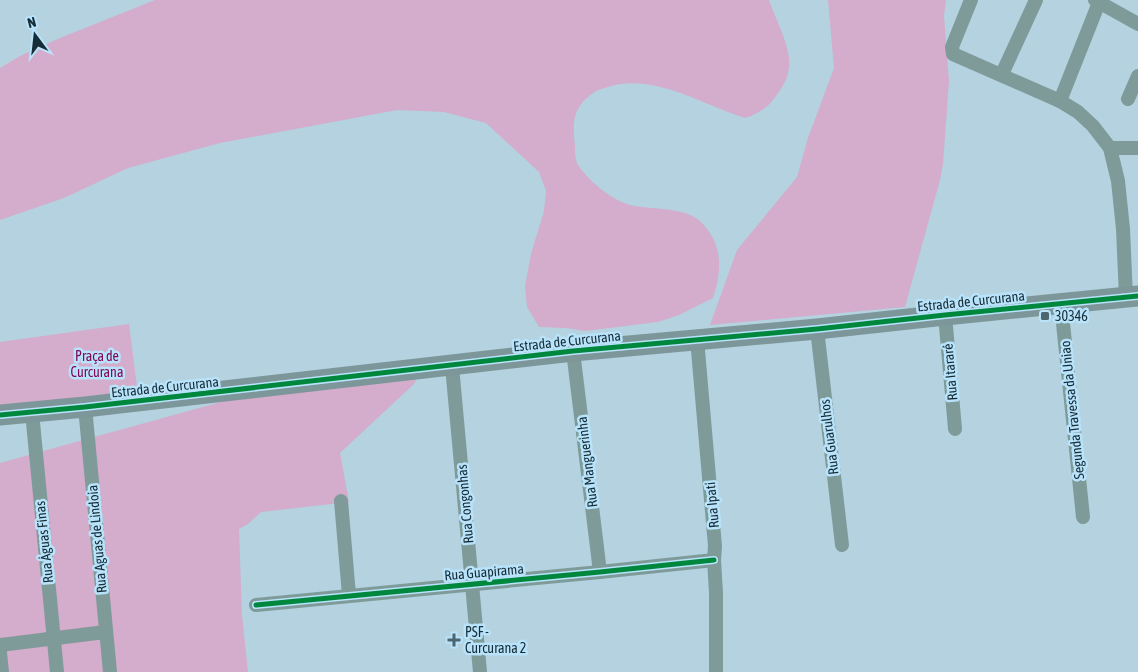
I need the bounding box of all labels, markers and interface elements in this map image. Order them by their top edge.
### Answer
north arrow [10,10,60,60]
text: N [26,14,38,31]
street label: Estrada de Curcurana [916,287,1026,315]
place label: 30346 [1055,308,1088,324]
marker: 30346 [1039,310,1051,322]
street label: Estrada de Curcurana [512,327,622,355]
street label: Segunda Travessa da Uniao [1057,340,1087,480]
street label: Rua Itararé [940,343,960,401]
park label: Praça de Curcurana [71,348,123,380]
street label: Estrada de Curcurana [110,373,220,401]
street label: Rua Guarulhos [816,398,842,476]
street label: Rua Manguerinha [573,416,601,508]
street label: Rua Congonhas [454,464,476,544]
street label: Rua Ipati [702,481,722,529]
street label: Rua Aguas de Lindoia [84,484,110,594]
street label: Rua Águas Finas [32,500,56,584]
street label: Rua Guapirama [444,561,524,583]
place label: PSF - Curcurana 2 [465,624,526,656]
marker: PSF - Curcurana 2 [447,633,461,647]

